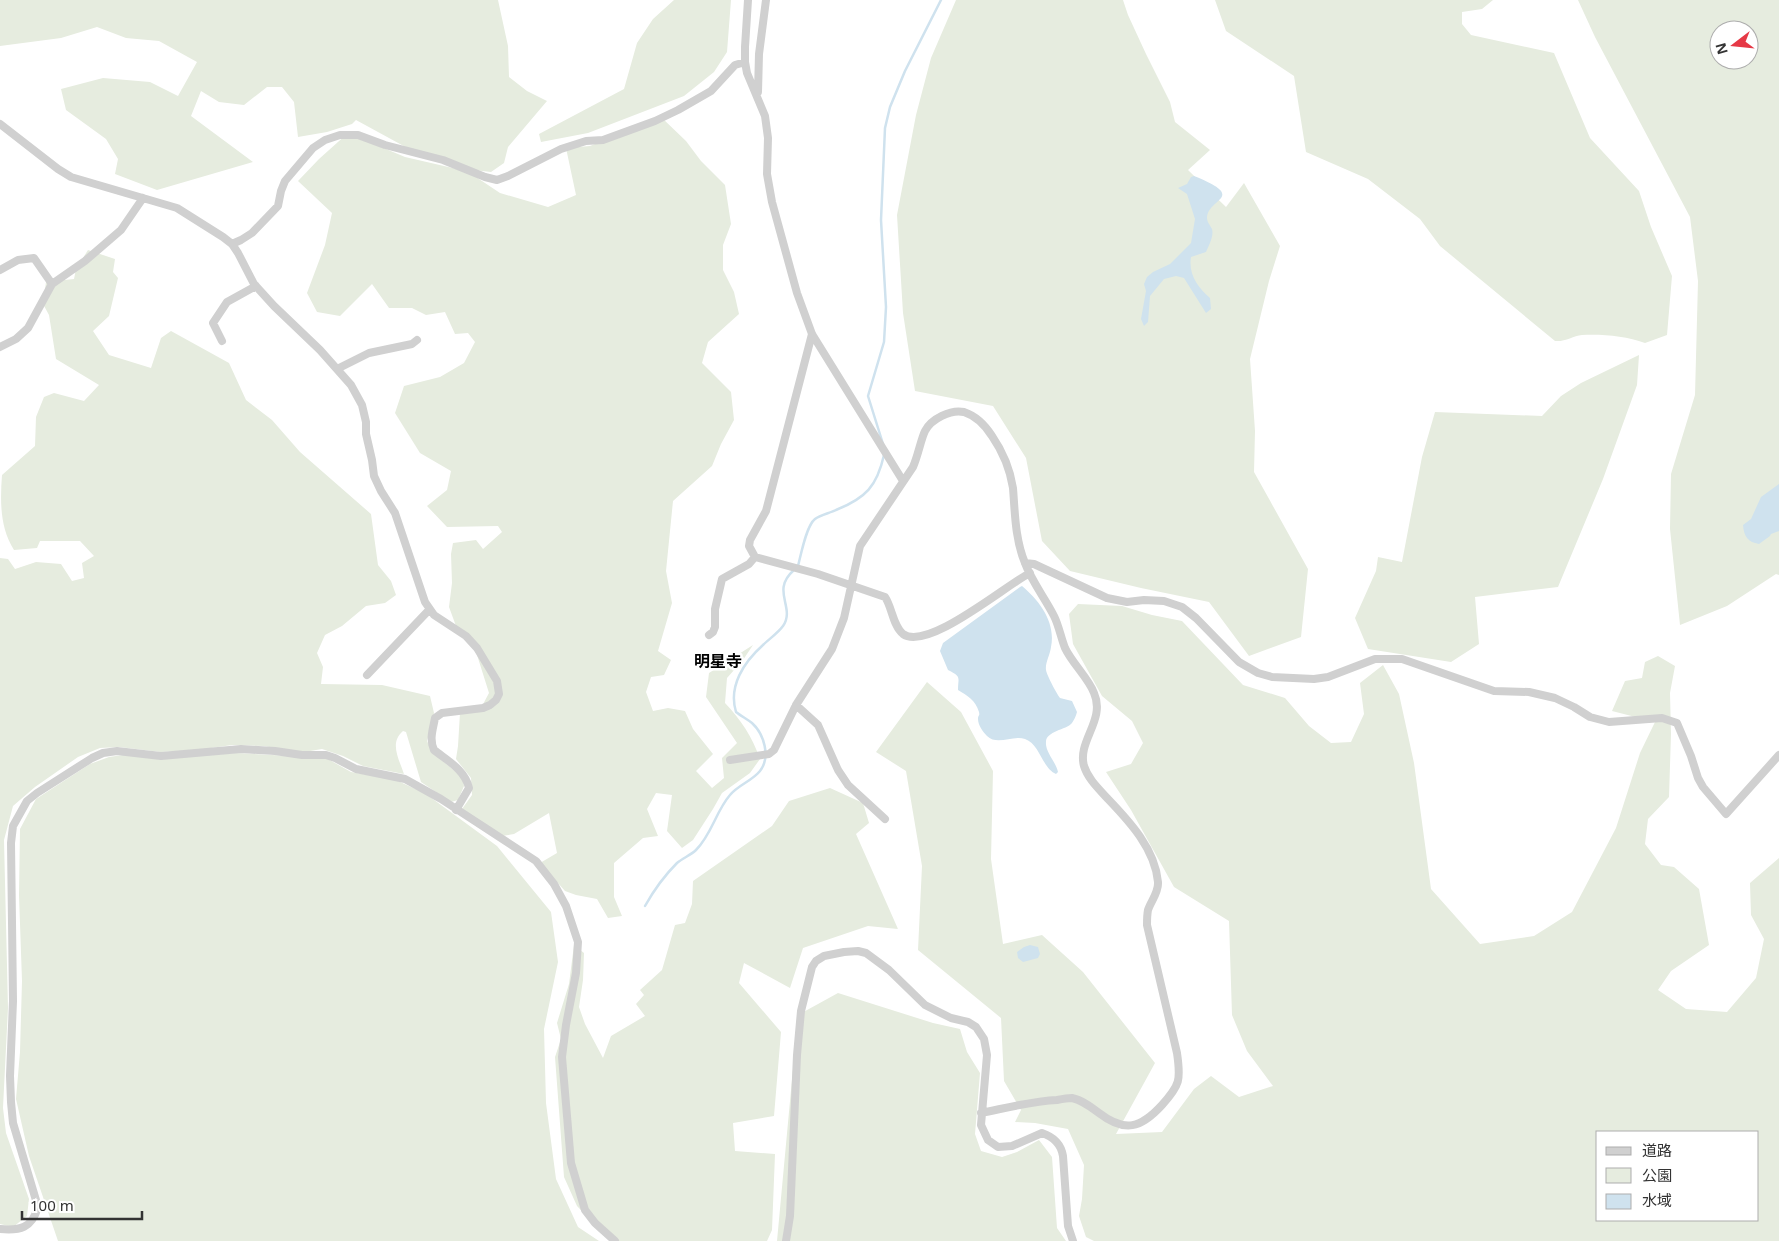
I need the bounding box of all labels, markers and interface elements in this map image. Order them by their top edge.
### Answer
north arrow [1709,20,1759,70]
text: N [1710,41,1732,57]
district label: 明星寺 [694,650,742,672]
legend [1596,1131,1759,1221]
text: 道路 [1642,1140,1672,1160]
text: 公園 [1642,1165,1672,1185]
scale bar [22,1188,142,1220]
text: 水域 [1642,1190,1672,1210]
text: 100 m [30,1195,74,1215]

